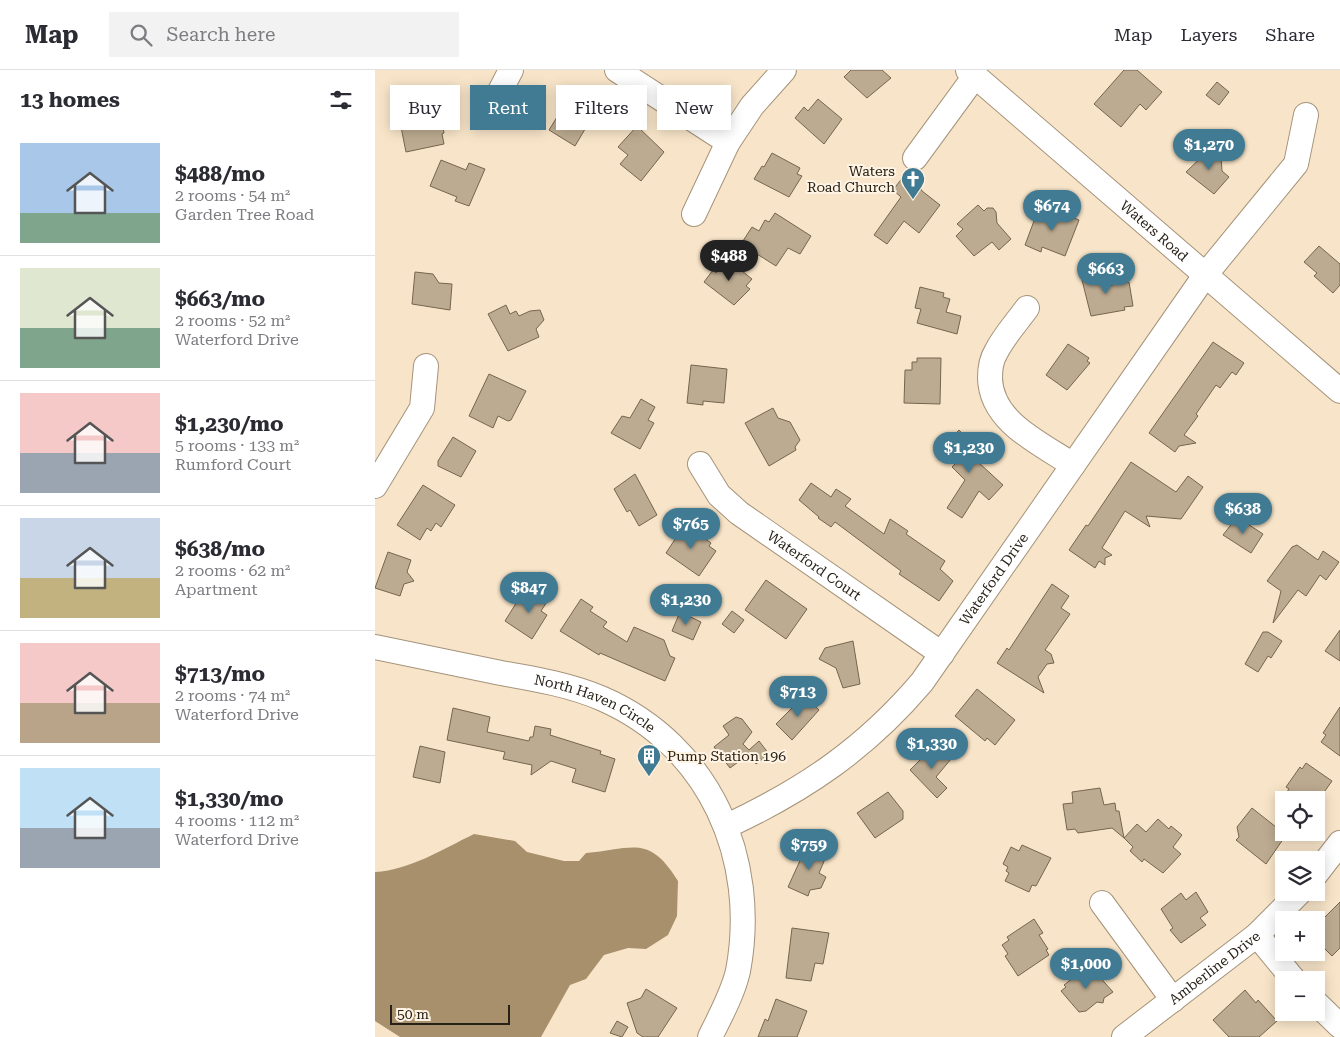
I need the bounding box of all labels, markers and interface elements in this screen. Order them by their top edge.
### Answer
search box [109,12,459,57]
text: Map [25,21,79,49]
icon: search [127,21,155,49]
text: Search here [167,23,275,46]
text: Map [1114,24,1153,45]
text: Layers [1181,24,1237,45]
text: Share [1265,24,1315,45]
chip: Buy [390,85,460,130]
chip: Rent [470,85,546,130]
chip: Filters [556,85,647,130]
chip: New [657,85,731,130]
icon: filters [327,86,355,114]
text: 13 homes [20,88,120,112]
pin: $1,270 [1168,128,1250,171]
text: $1,270 [1184,135,1234,154]
text: $488/mo [175,162,265,186]
icon: home [60,163,120,223]
place label: Waters Road Church [807,163,895,195]
church icon: Waters Road Church [900,166,926,200]
text: 2 rooms · 54 m² [175,186,290,205]
pin: $674 [1022,190,1082,232]
text: $674 [1034,196,1070,215]
street label: Waters Road [1117,197,1191,264]
text: Garden Tree Road [175,205,314,224]
pin: $488 [699,240,759,282]
text: $488 [711,246,747,265]
pin: $663 [1076,252,1136,295]
text: $663 [1088,259,1124,278]
text: $663/mo [175,287,265,311]
icon: home [60,288,120,348]
text: 2 rooms · 52 m² [175,311,290,330]
text: Waterford Drive [175,330,299,349]
text: $1,230/mo [175,412,284,436]
icon: home [60,413,120,473]
pin: $1,230 [928,432,1010,474]
text: 5 rooms · 133 m² [175,436,299,455]
text: $1,230 [944,438,994,457]
text: Rumford Court [175,455,291,474]
pin: $638 [1213,492,1273,535]
text: $638 [1225,499,1261,518]
pin: $765 [661,508,721,550]
text: $765 [673,514,709,533]
street label: Waterford Court [764,527,864,603]
street label: Waterford Drive [956,530,1031,628]
text: $638/mo [175,537,265,561]
icon: home [60,538,120,598]
text: 2 rooms · 62 m² [175,561,290,580]
pin: $847 [499,572,559,614]
text: $847 [511,578,547,597]
text: Apartment [175,580,258,599]
pin: $1,230 [645,584,727,626]
text: $1,230 [661,590,711,609]
text: $713/mo [175,662,265,686]
icon: home [60,663,120,723]
street label: North Haven Circle [533,671,659,736]
pin: $713 [768,676,828,718]
text: $713 [780,682,816,701]
text: 2 rooms · 74 m² [175,686,290,705]
text: Waterford Drive [175,705,299,724]
pin: $1,330 [891,728,973,770]
text: $1,330 [907,734,957,753]
building icon: Pump Station 196 [636,743,662,777]
place label: Pump Station 196 [667,748,786,764]
text: $1,330/mo [175,787,284,811]
icon: home [60,788,120,848]
map controls [1275,791,1325,1021]
button: locate [1275,791,1325,841]
text: 4 rooms · 112 m² [175,811,299,830]
pin: $759 [779,828,839,871]
text: Waterford Drive [175,830,299,849]
text: $759 [791,835,827,854]
button: layers [1275,851,1325,901]
button: + [1275,911,1325,961]
street label: Amberline Drive [1166,927,1263,1008]
pin: $1,000 [1045,948,1127,990]
text: $1,000 [1061,954,1111,973]
button: − [1275,971,1325,1021]
scale bar [390,1002,510,1025]
text: 50 m [397,1006,429,1022]

